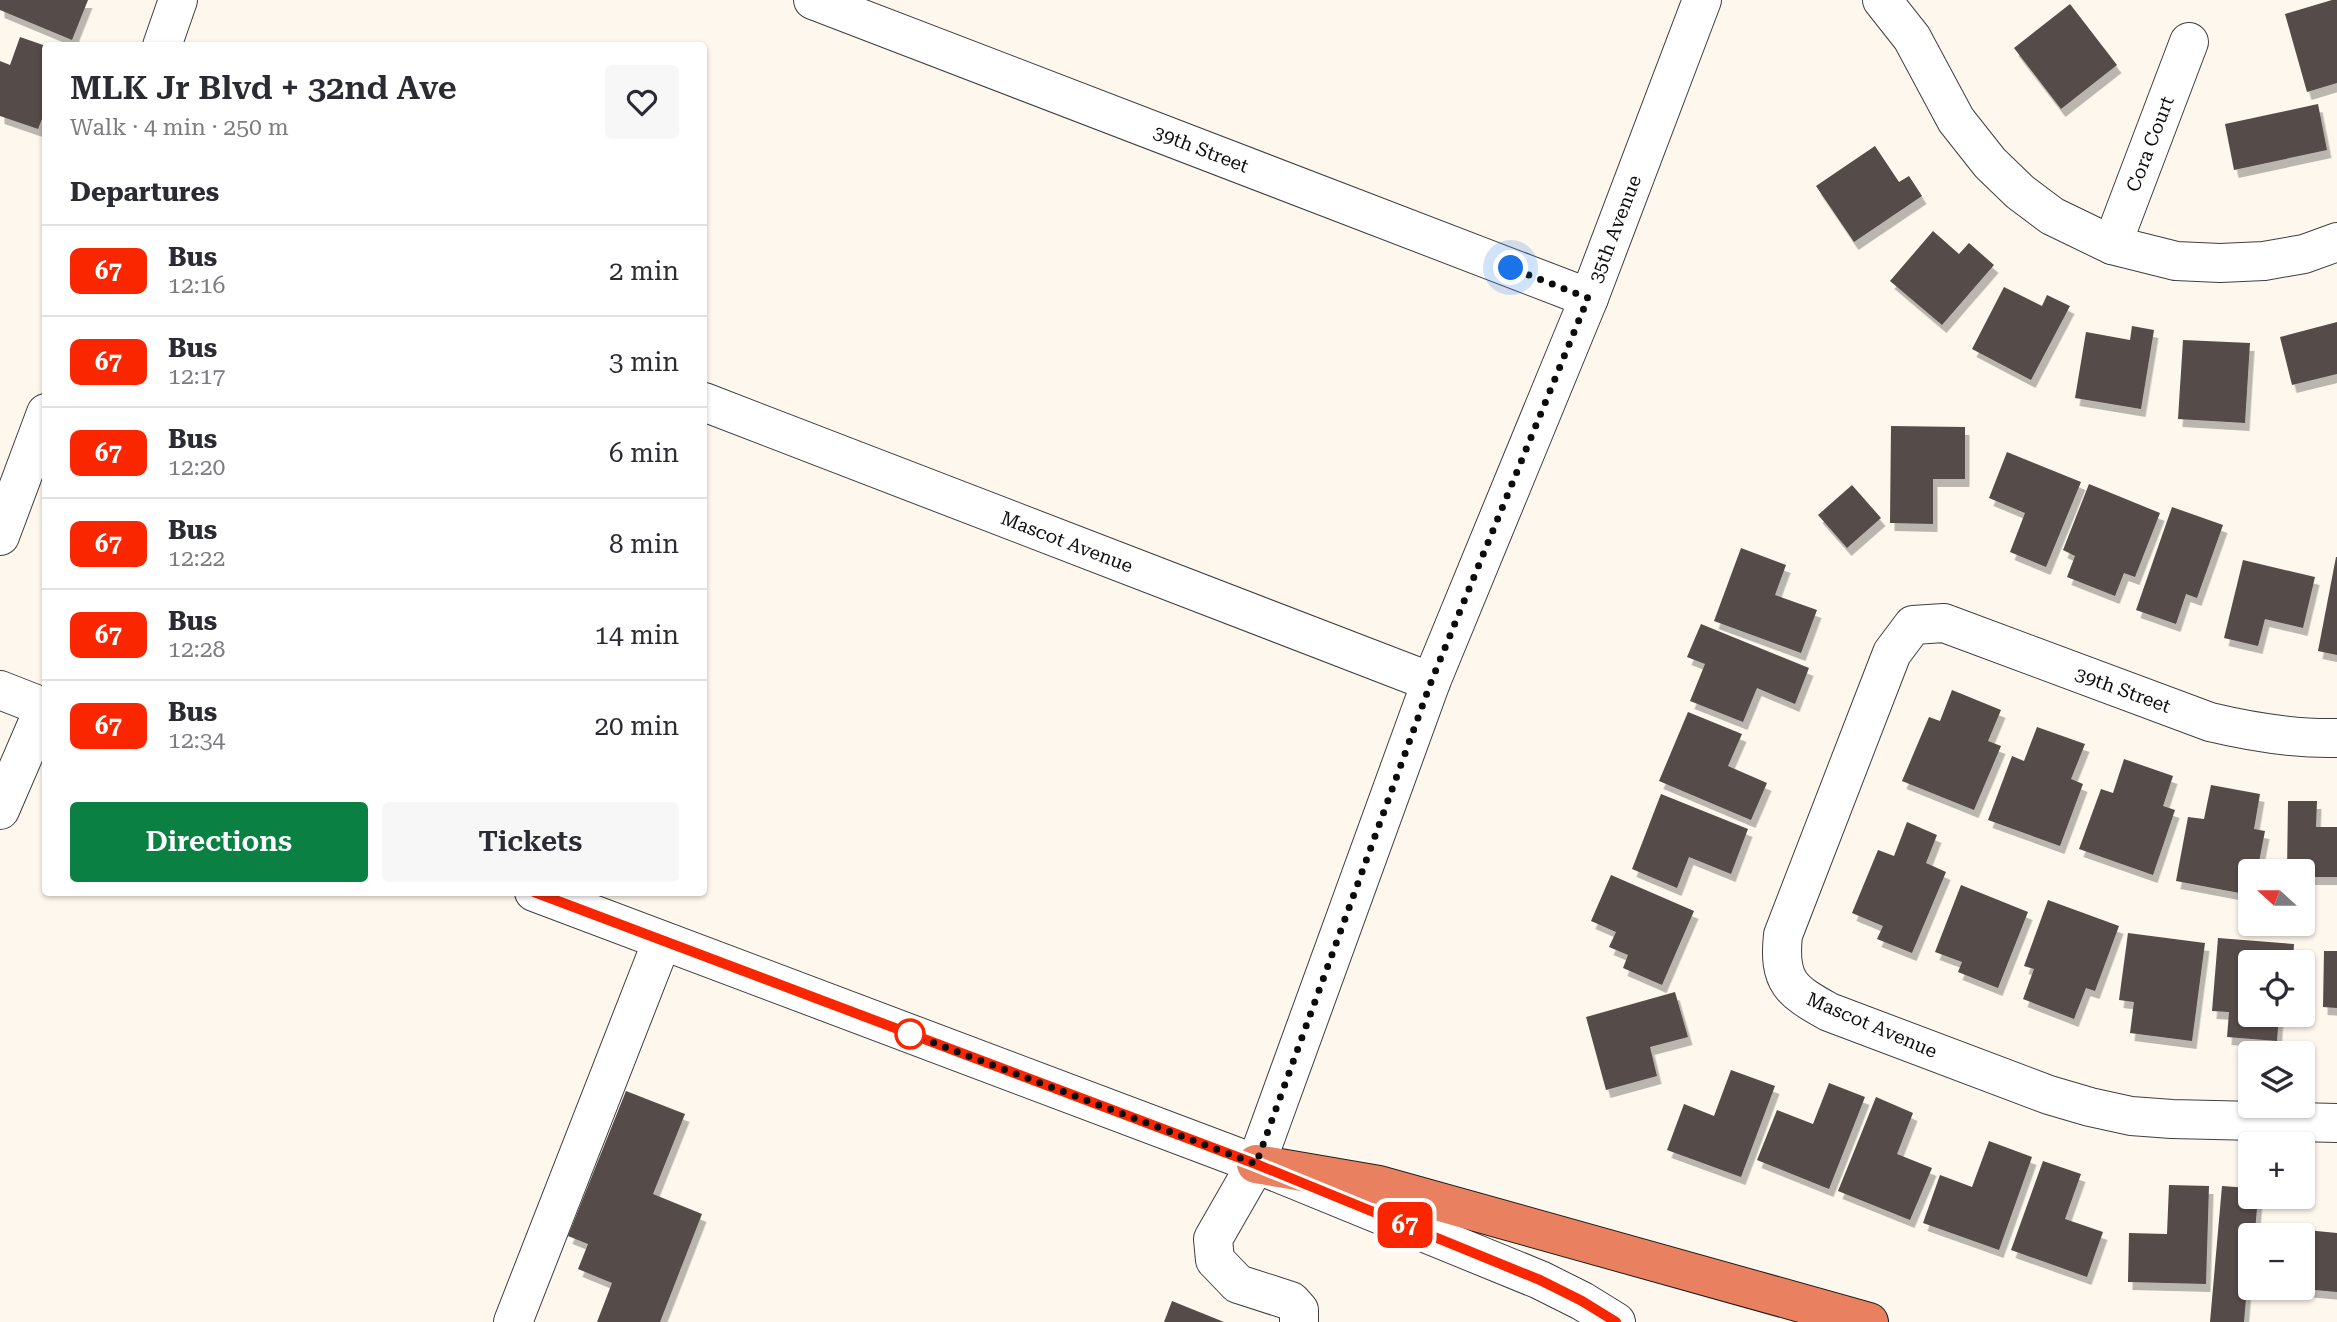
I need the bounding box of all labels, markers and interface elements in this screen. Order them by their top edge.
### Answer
button: heart [605,65,679,139]
text: MLK Jr Blvd + 32nd Ave [70,68,457,107]
street label: Cora Court [2121,93,2179,195]
text: Walk · 4 min · 250 m [70,114,289,141]
street label: 39th Street [1150,120,1252,178]
street label: 35th Avenue [1584,172,1646,286]
text: Departures [70,177,219,207]
text: Bus [168,242,217,272]
your location [1493,250,1528,285]
text: 2 min [609,256,679,286]
text: 67 [95,257,122,285]
text: 12:16 [168,272,225,299]
text: Bus [168,333,217,363]
text: 3 min [609,347,679,377]
text: 67 [95,348,122,376]
text: 12:17 [168,363,225,390]
text: Bus [168,424,217,454]
text: 6 min [609,438,679,468]
text: 67 [95,439,122,467]
text: 12:20 [168,454,225,481]
street label: Mascot Avenue [998,506,1136,578]
text: Bus [168,515,217,545]
text: 8 min [609,529,679,559]
text: 67 [95,530,122,558]
text: 12:22 [168,545,225,572]
text: Bus [168,606,217,636]
text: 14 min [595,620,679,650]
text: 67 [95,621,122,649]
text: 12:28 [168,636,225,663]
street label: 39th Street [2072,662,2174,718]
text: Bus [168,697,217,727]
text: 20 min [595,711,679,741]
text: 67 [95,712,122,740]
text: 12:34 [168,727,225,754]
button: Directions [70,802,368,882]
button: Tickets [382,802,679,882]
north arrow [2238,859,2315,936]
map controls [2238,859,2315,1300]
button: locate [2238,950,2315,1027]
street label: Mascot Avenue [1803,987,1941,1063]
unlabelled marker [895,1019,925,1049]
button: layers [2238,1041,2315,1118]
button: + [2238,1132,2315,1209]
line badge: 67 [1374,1202,1436,1248]
text: 67 [1392,1211,1418,1239]
button: − [2238,1223,2315,1300]

